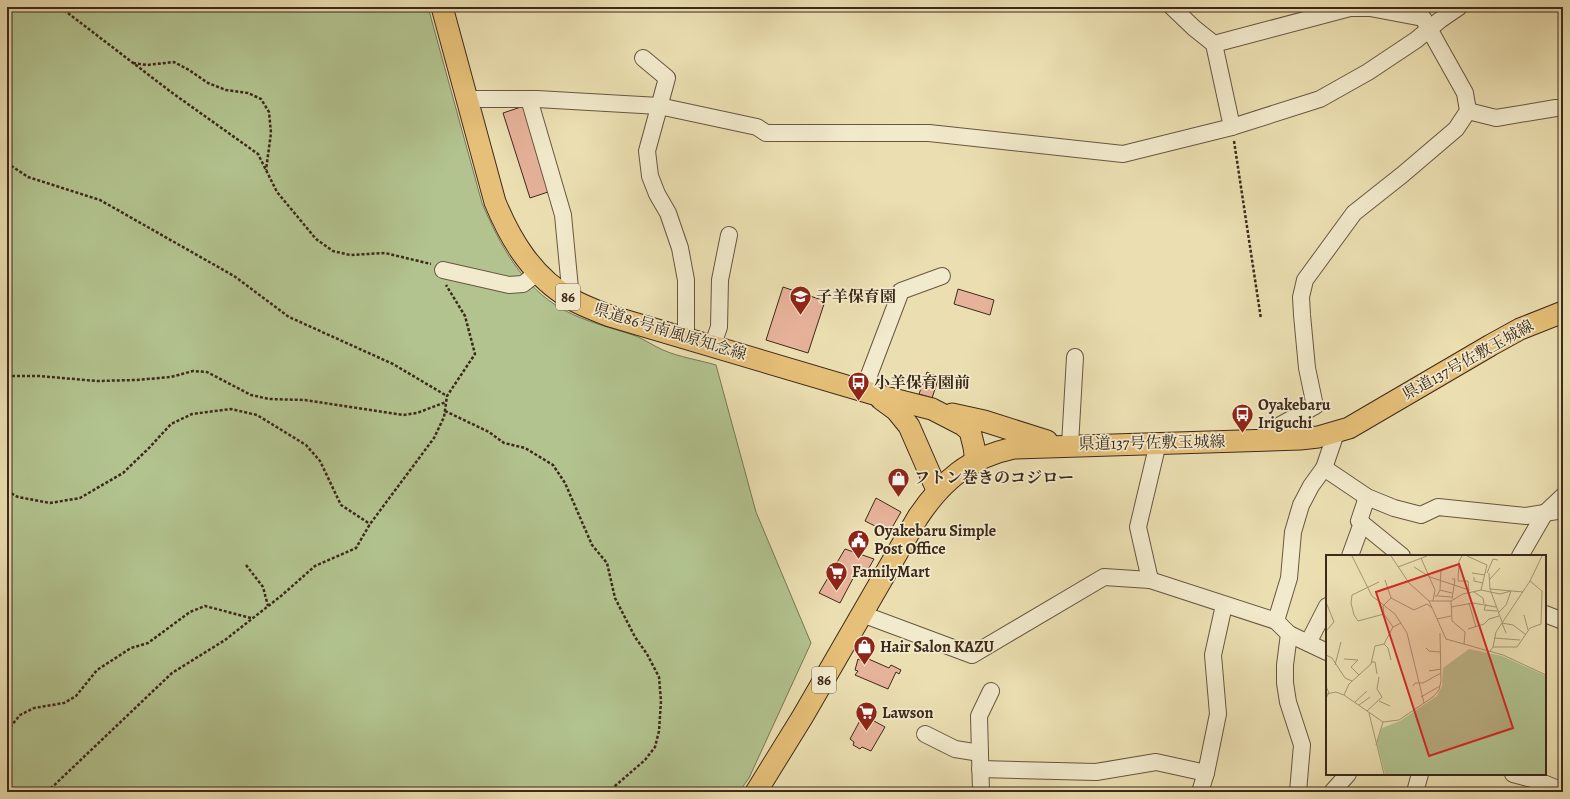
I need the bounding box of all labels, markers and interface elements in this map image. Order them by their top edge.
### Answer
road number: 86 [556,284,580,310]
school or university icon: 子羊保育園 [788,284,814,317]
place label: 子羊保育園 [816,286,896,308]
street label: 県道86号南風原知念線 [591,298,749,366]
street label: 県道137号佐敷玉城線 [1398,315,1538,405]
bus stop icon: 小羊保育園前 [846,370,872,403]
place label: 小羊保育園前 [874,372,970,394]
place label: Oyakebaru Iriguchi [1258,394,1331,434]
bus stop icon: Oyakebaru Iriguchi [1229,401,1255,434]
street label: 県道137号佐敷玉城線 [1078,431,1226,455]
shop icon: フトン巻きのコジロー [885,465,911,498]
place label: フトン巻きのコジロー [914,467,1074,489]
place label: Oyakebaru Simple Post Office [874,520,996,560]
public building icon: Oyakebaru Simple Post Office [846,527,872,560]
inset map [1326,555,1546,775]
supermarket icon: FamilyMart [824,559,850,592]
place label: FamilyMart [852,561,931,583]
shop icon: Hair Salon KAZU [851,634,877,667]
place label: Hair Salon KAZU [880,636,994,658]
road number: 86 [812,667,836,693]
supermarket icon: Lawson [854,700,880,733]
place label: Lawson [882,702,934,724]

